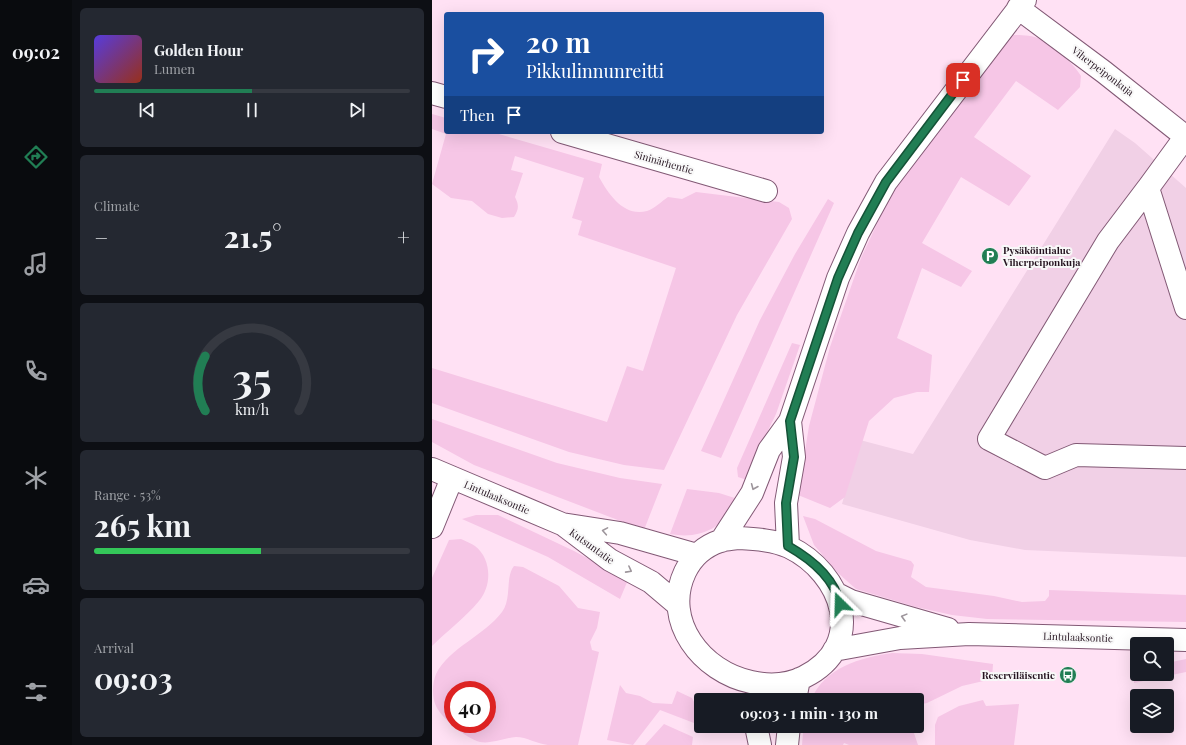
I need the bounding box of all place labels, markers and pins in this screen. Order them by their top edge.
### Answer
pin [946,63,980,97]
place label: Pysäköintialue Viherpeiponkuja [1002,243,1081,269]
parking icon: Pysäköintialue Viherpeiponkuja [980,246,1000,266]
bus stop icon: Reserviläisentie [1058,665,1078,685]
place label: Reserviläisentie [982,668,1055,682]

